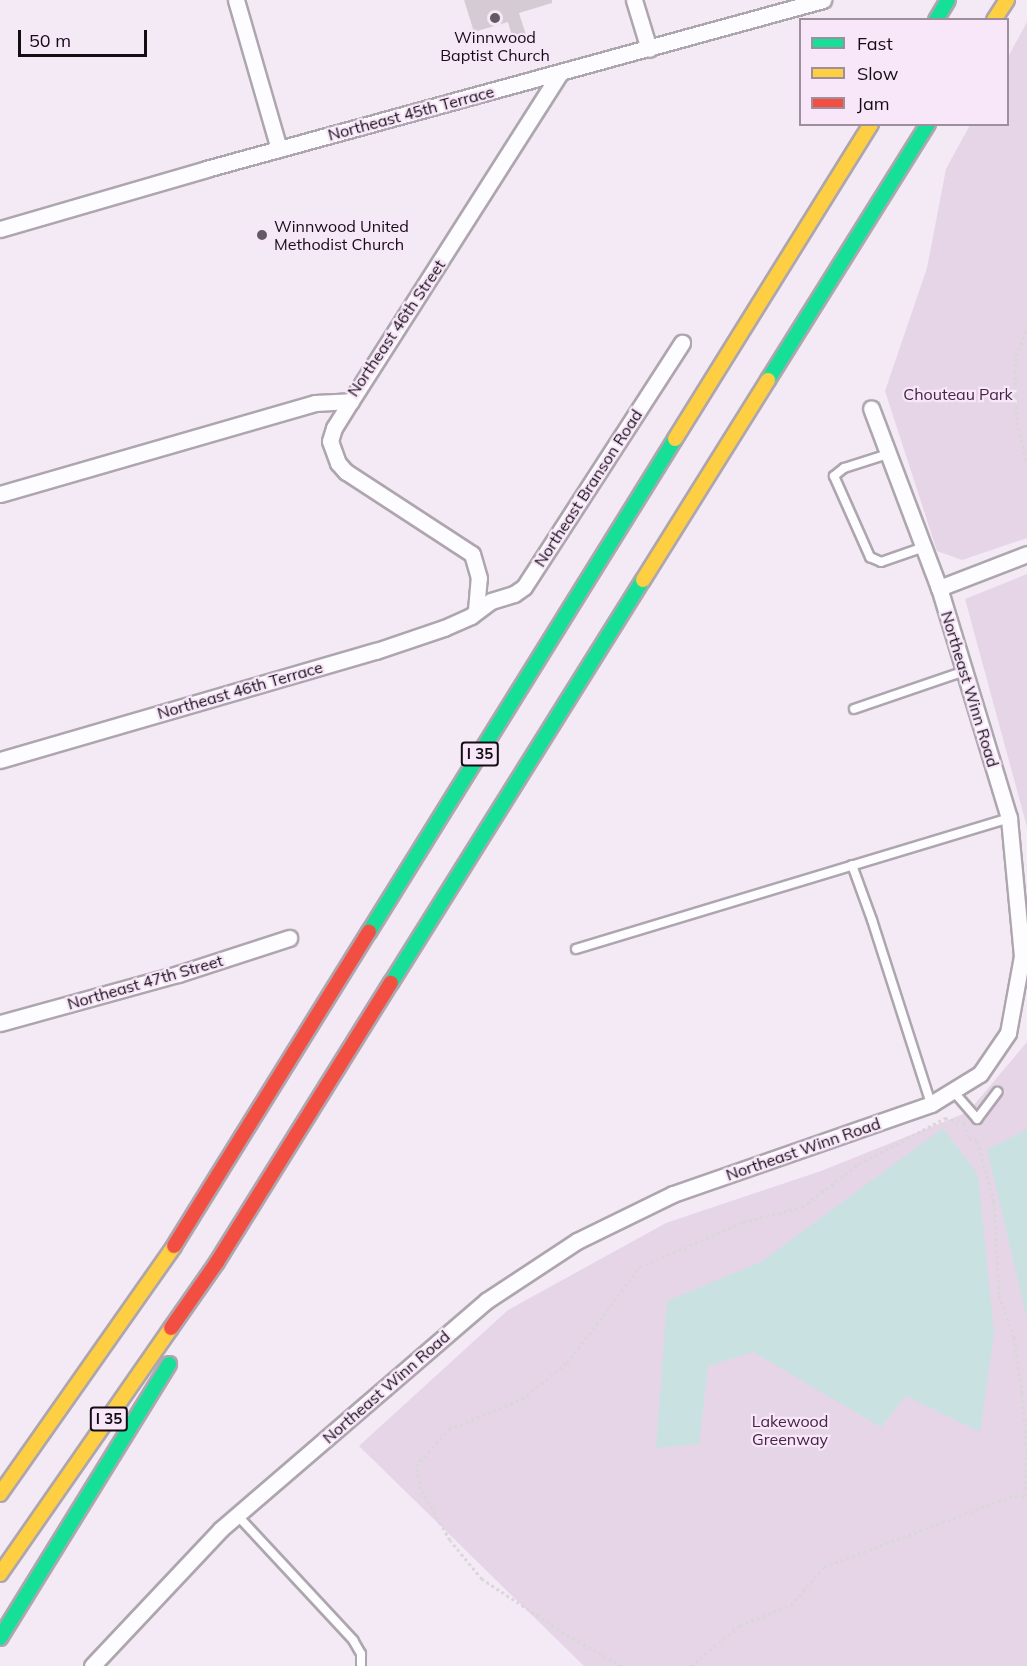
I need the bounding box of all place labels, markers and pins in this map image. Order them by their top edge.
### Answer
marker: Winnwood Baptist Church [488,11,502,25]
place label: Winnwood Baptist Church [440,27,550,65]
place label: Winnwood United Methodist Church [274,216,409,254]
marker: Winnwood United Methodist Church [255,228,269,242]

